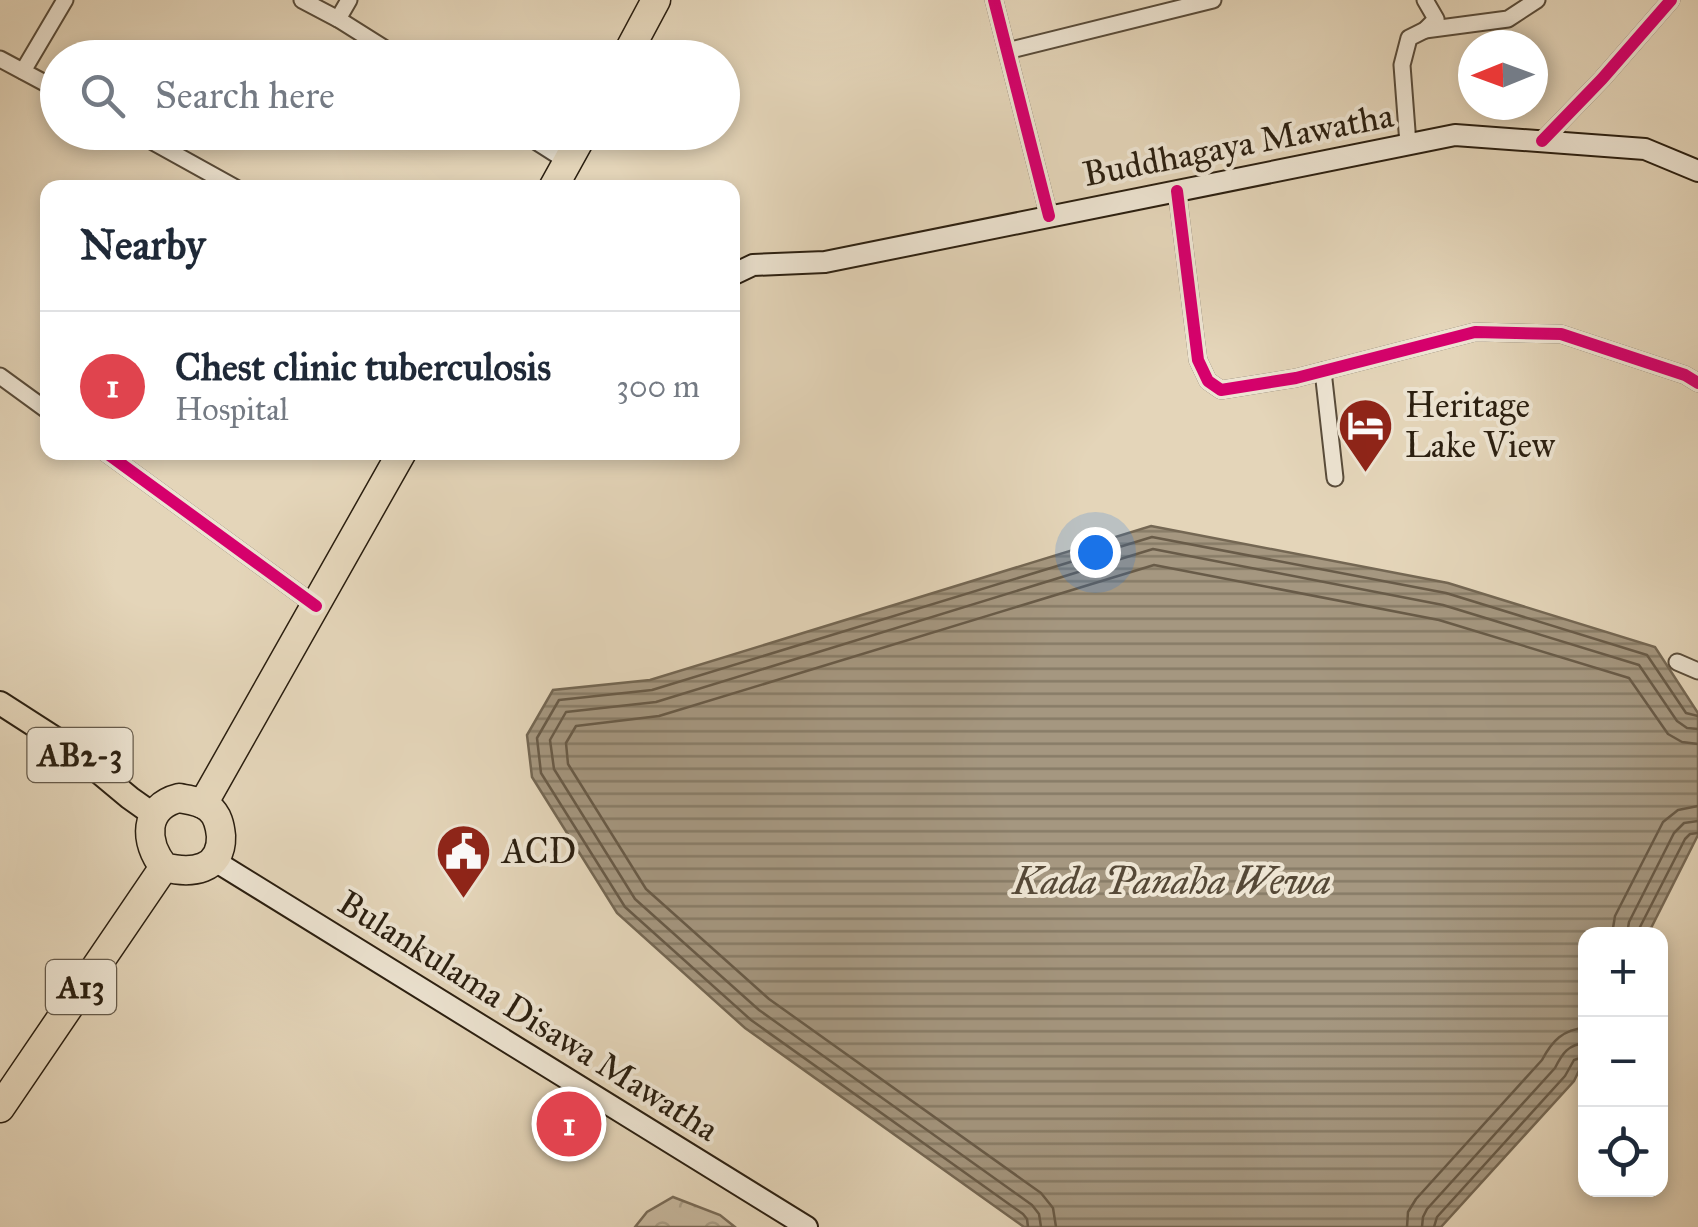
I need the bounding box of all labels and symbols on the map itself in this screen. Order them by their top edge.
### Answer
north arrow [1458,30,1548,120]
street label: Buddhagaya Mawatha [1079,94,1397,196]
place label: Heritage Lake View [1405,384,1556,467]
hotel icon: Heritage Lake View [1336,395,1396,474]
your location [1070,527,1121,578]
road number: AB2-3 [28,728,132,782]
public building icon: ACD [433,821,493,900]
place label: ACD [500,830,576,873]
water label: Kada Panaha Wewa [1011,858,1331,904]
street label: Bulankulama Disawa Mawatha [330,881,726,1151]
road number: A13 [46,960,116,1014]
pin: 1 [536,1086,602,1162]

